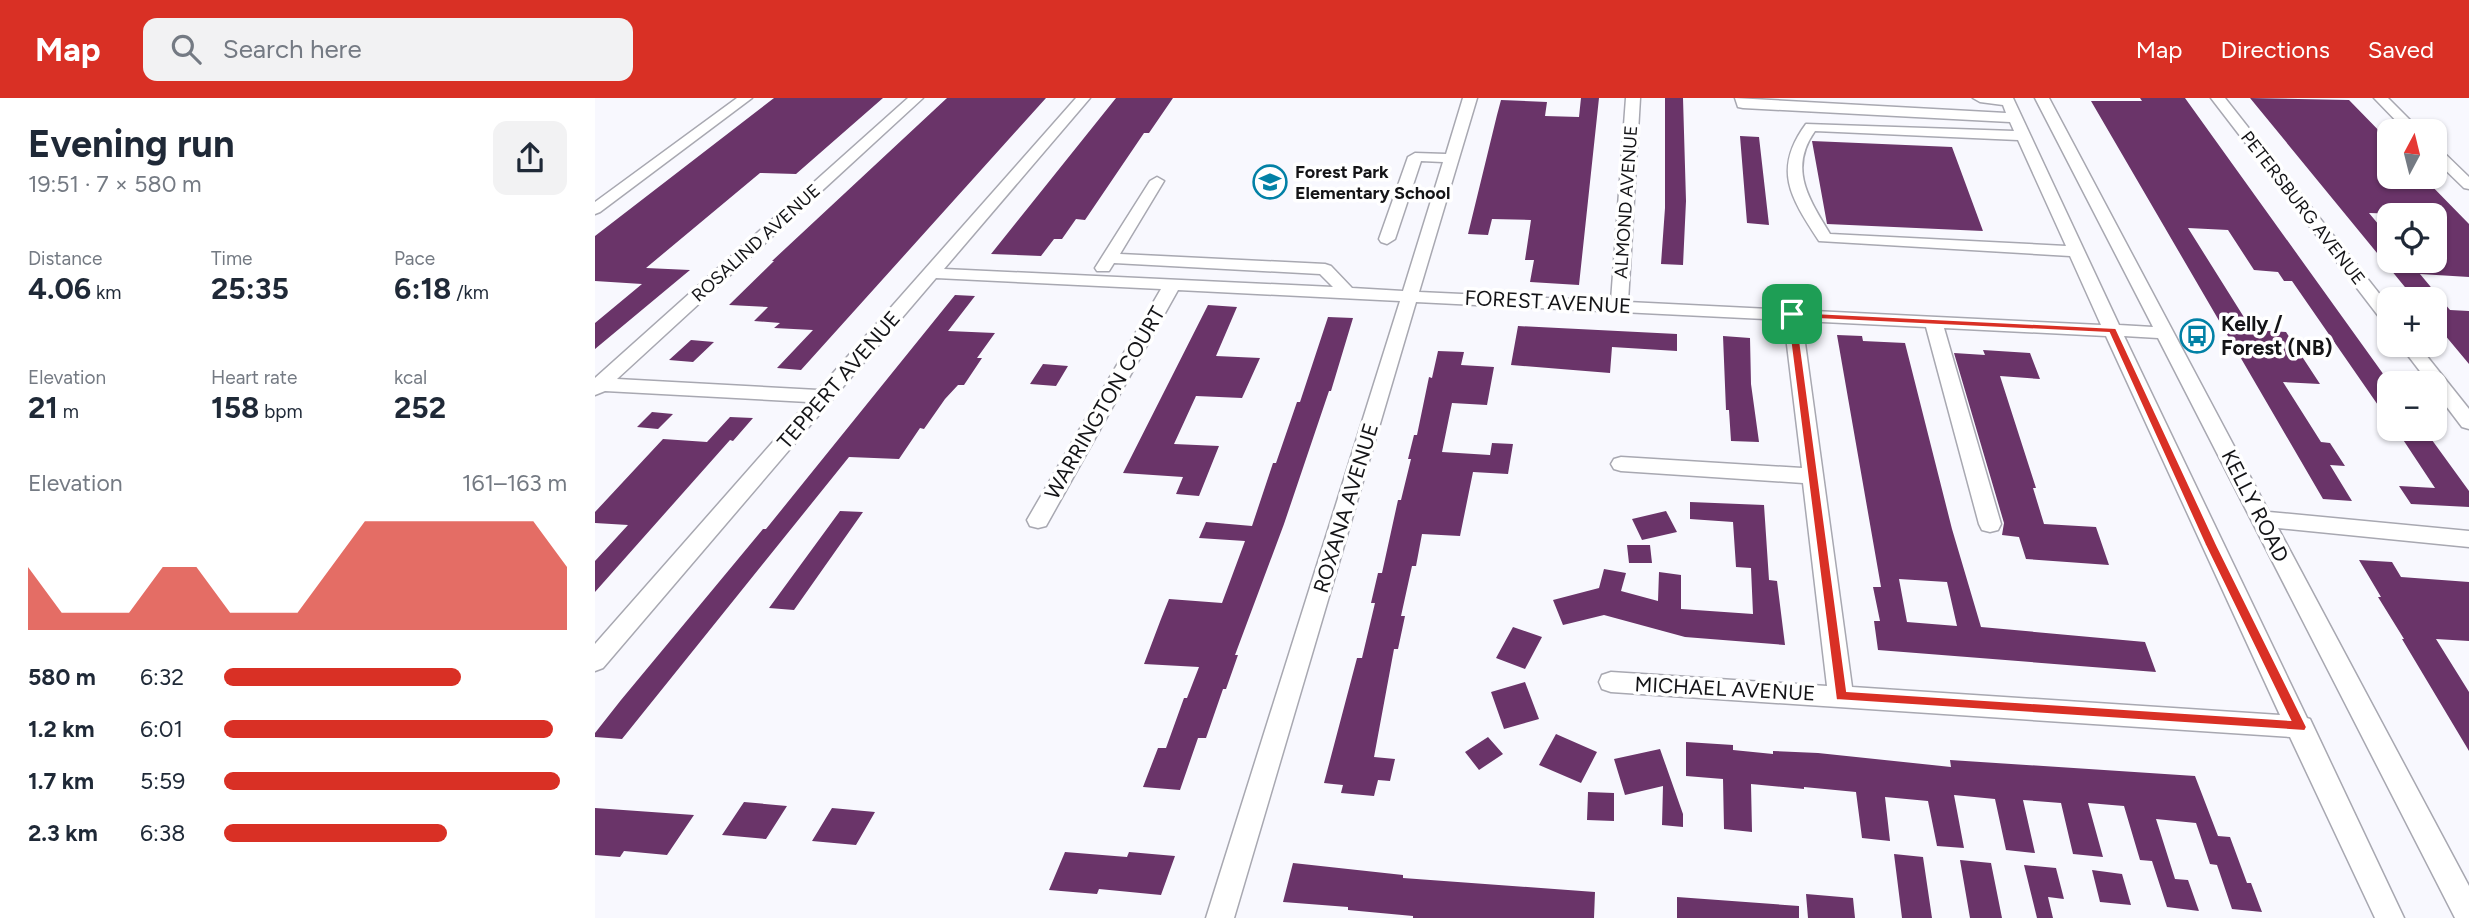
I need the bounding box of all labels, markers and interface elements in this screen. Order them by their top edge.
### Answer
search box [143,18,633,81]
text: Map [35,30,101,69]
icon: search [167,30,205,68]
text: Search here [223,33,362,65]
text: Map [2136,35,2182,64]
text: Directions [2220,35,2330,64]
text: Saved [2368,35,2434,64]
north arrow [2377,119,2447,189]
map controls [2377,119,2447,441]
text: Evening run [28,121,235,167]
button: share [493,121,567,195]
street label: ALMOND AVENUE [1610,125,1642,279]
street label: PETERSBURG AVENUE [2236,127,2370,289]
place label: Forest Park Elementary School [1295,161,1450,204]
school or university icon: Forest Park Elementary School [1251,163,1289,201]
text: 19:51 · 7 × 580 m [28,170,202,198]
street label: ROSALIND AVENUE [687,180,825,306]
button: locate [2377,203,2447,273]
text: Distance [28,247,102,270]
text: Time [211,247,252,270]
text: Pace [394,247,435,270]
text: 4.06 [28,270,91,307]
text: 25:35 [211,270,289,307]
text: 6:18 [394,270,451,307]
text: km [91,281,121,304]
text: /km [451,281,489,304]
pin [1762,284,1822,344]
street label: FOREST AVENUE [1464,285,1632,318]
button: + [2377,287,2447,357]
icon: arrive [1773,295,1811,333]
street label: WARRINGTON COURT [1039,302,1170,503]
street label: TEPPERT AVENUE [772,306,905,454]
place label: Kelly / Forest (NB) [2221,311,2333,360]
bus stop icon: Kelly / Forest (NB) [2178,317,2216,355]
text: Elevation [28,366,106,389]
text: Heart rate [211,366,297,389]
text: kcal [394,366,427,389]
button: − [2377,371,2447,441]
text: 21 [28,389,58,426]
text: 158 [211,389,259,426]
text: 252 [394,389,446,426]
text: m [58,400,79,423]
text: bpm [259,400,303,423]
street label: ROXANA AVENUE [1308,420,1383,596]
street label: KELLY ROAD [2216,445,2294,566]
text: Elevation [28,469,123,497]
text: 161–163 m [462,469,567,497]
text: 580 m [28,663,96,691]
text: 6:32 [140,663,184,691]
street label: MICHAEL AVENUE [1634,671,1816,706]
text: 1.2 km [28,715,95,743]
text: 6:01 [140,715,183,743]
text: 1.7 km [28,767,94,795]
text: 5:59 [140,767,185,795]
text: 2.3 km [28,819,98,847]
text: 6:38 [140,819,185,847]

